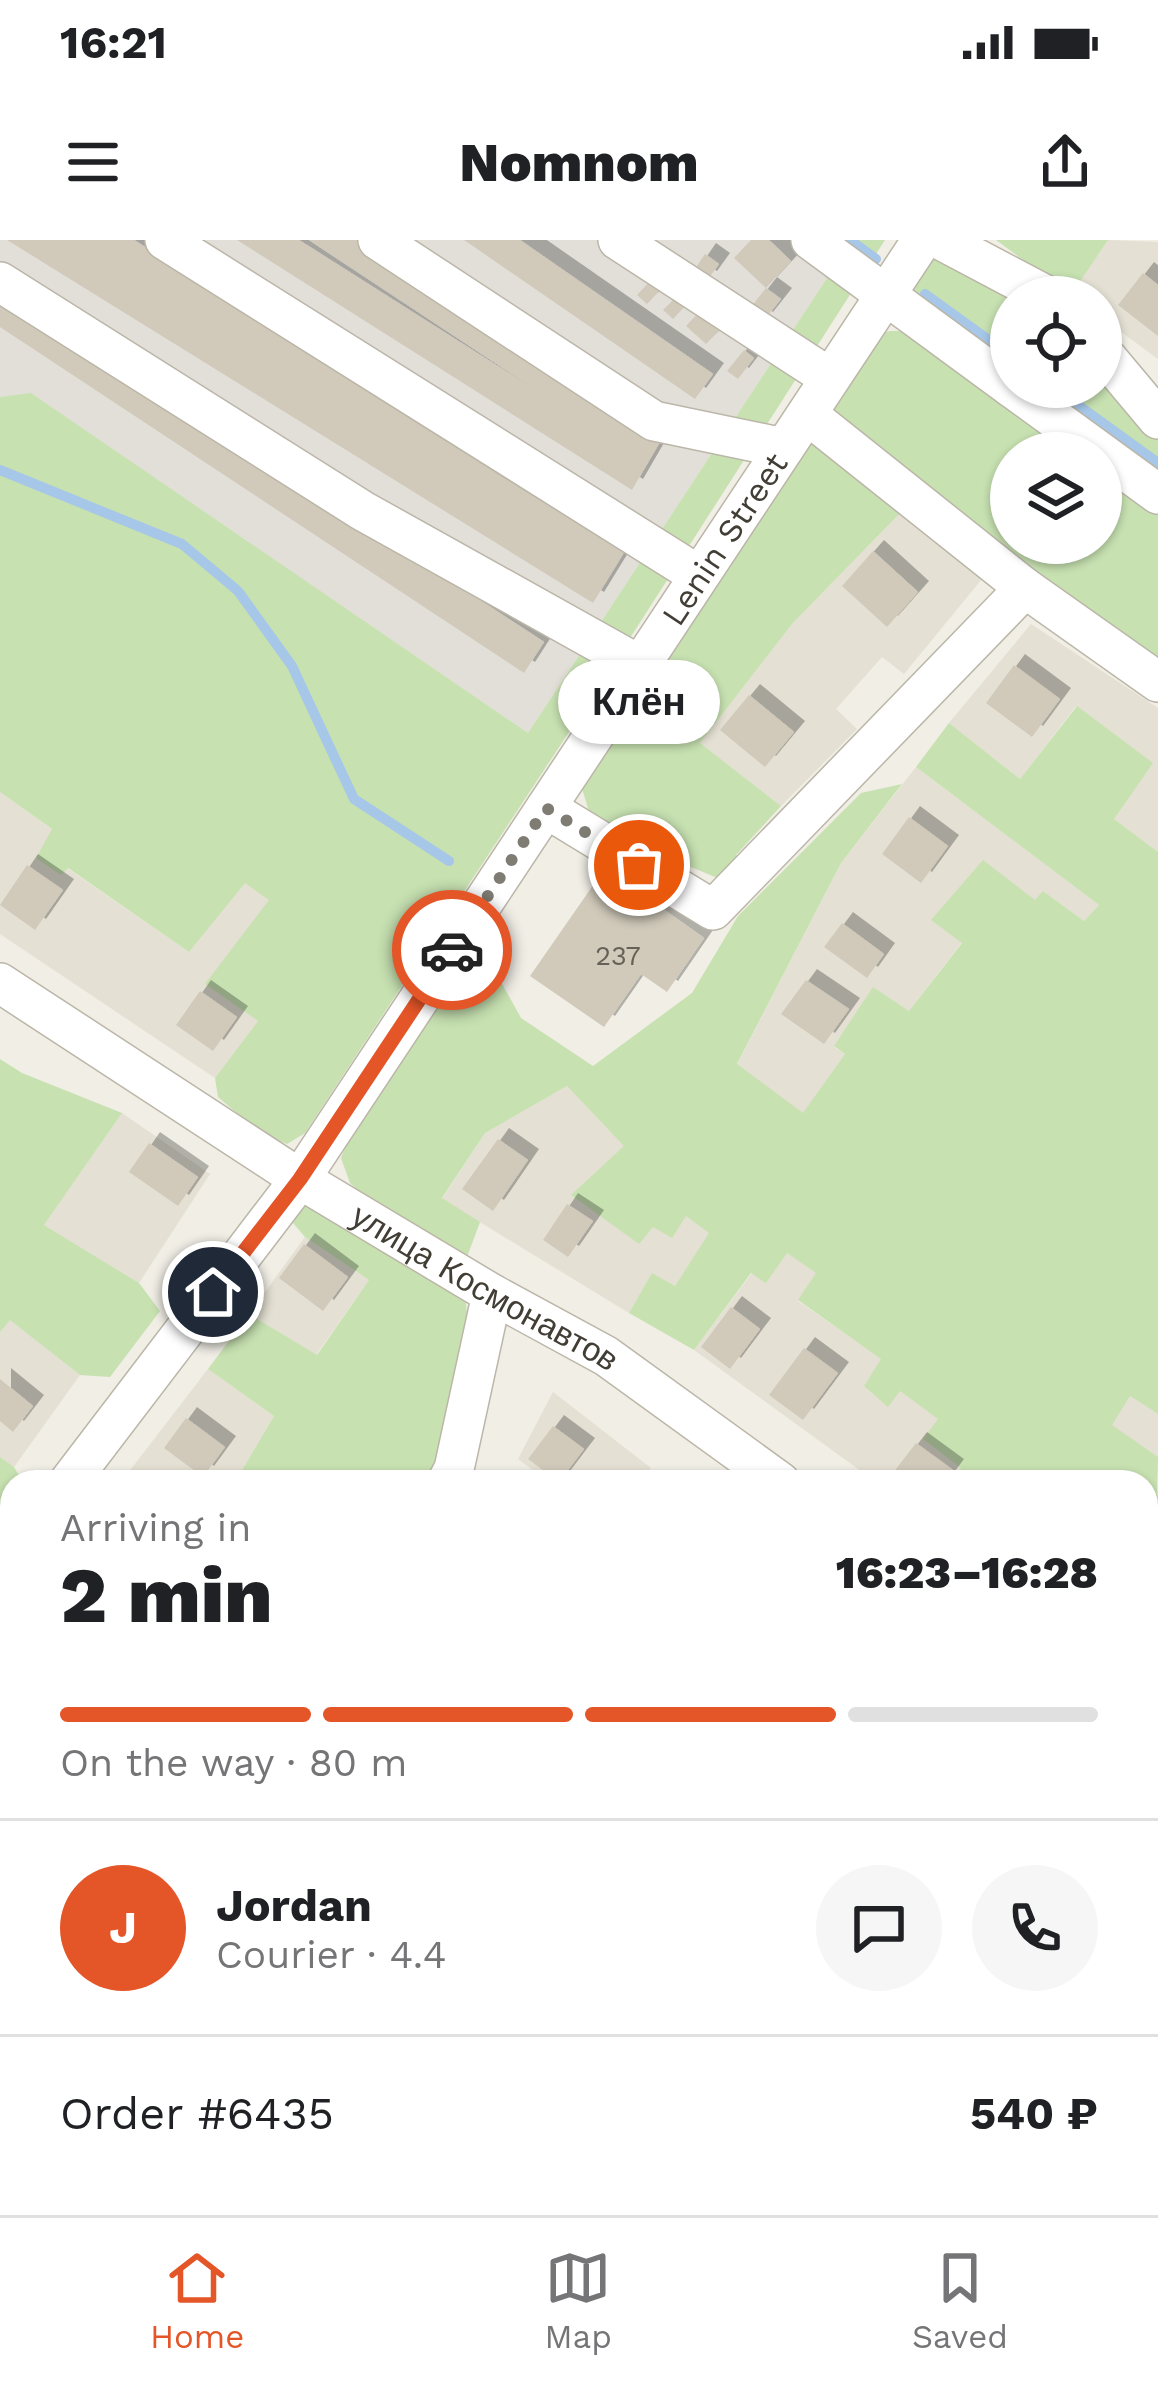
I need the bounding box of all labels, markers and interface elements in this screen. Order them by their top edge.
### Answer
text: 16:21 [60,16,167,69]
icon: menu [60,129,126,195]
icon: share [1032,129,1098,195]
text: Nomnom [459,131,699,194]
map controls [990,276,1122,564]
button: locate [990,276,1122,408]
button: layers [990,432,1122,564]
street label: Lenin Street [653,445,796,633]
callout: Клён [558,661,720,745]
text: Клён [592,679,686,724]
pin [588,814,690,916]
icon: bag [606,832,672,898]
courier [392,890,512,1010]
icon: car [419,917,485,983]
house number: 237 [595,940,641,972]
street label: улица Космонавтов [345,1196,627,1379]
pin [162,1241,264,1343]
icon: home [180,1259,246,1325]
text: Arriving in [60,1505,251,1550]
text: 16:23–16:28 [836,1546,1098,1599]
text: 2 min [60,1549,273,1641]
text: On the way · 80 m [60,1740,408,1785]
button: chat [816,1865,942,1991]
button: phone [972,1865,1098,1991]
text: Jordan [216,1879,372,1932]
text: J [109,1901,137,1954]
text: Courier · 4.4 [216,1932,447,1977]
text: Order #6435 [60,2087,334,2140]
text: 540 ₽ [970,2087,1098,2140]
tab: Home [150,2245,244,2356]
tab: Map [545,2245,612,2356]
tab: Saved [912,2245,1008,2356]

